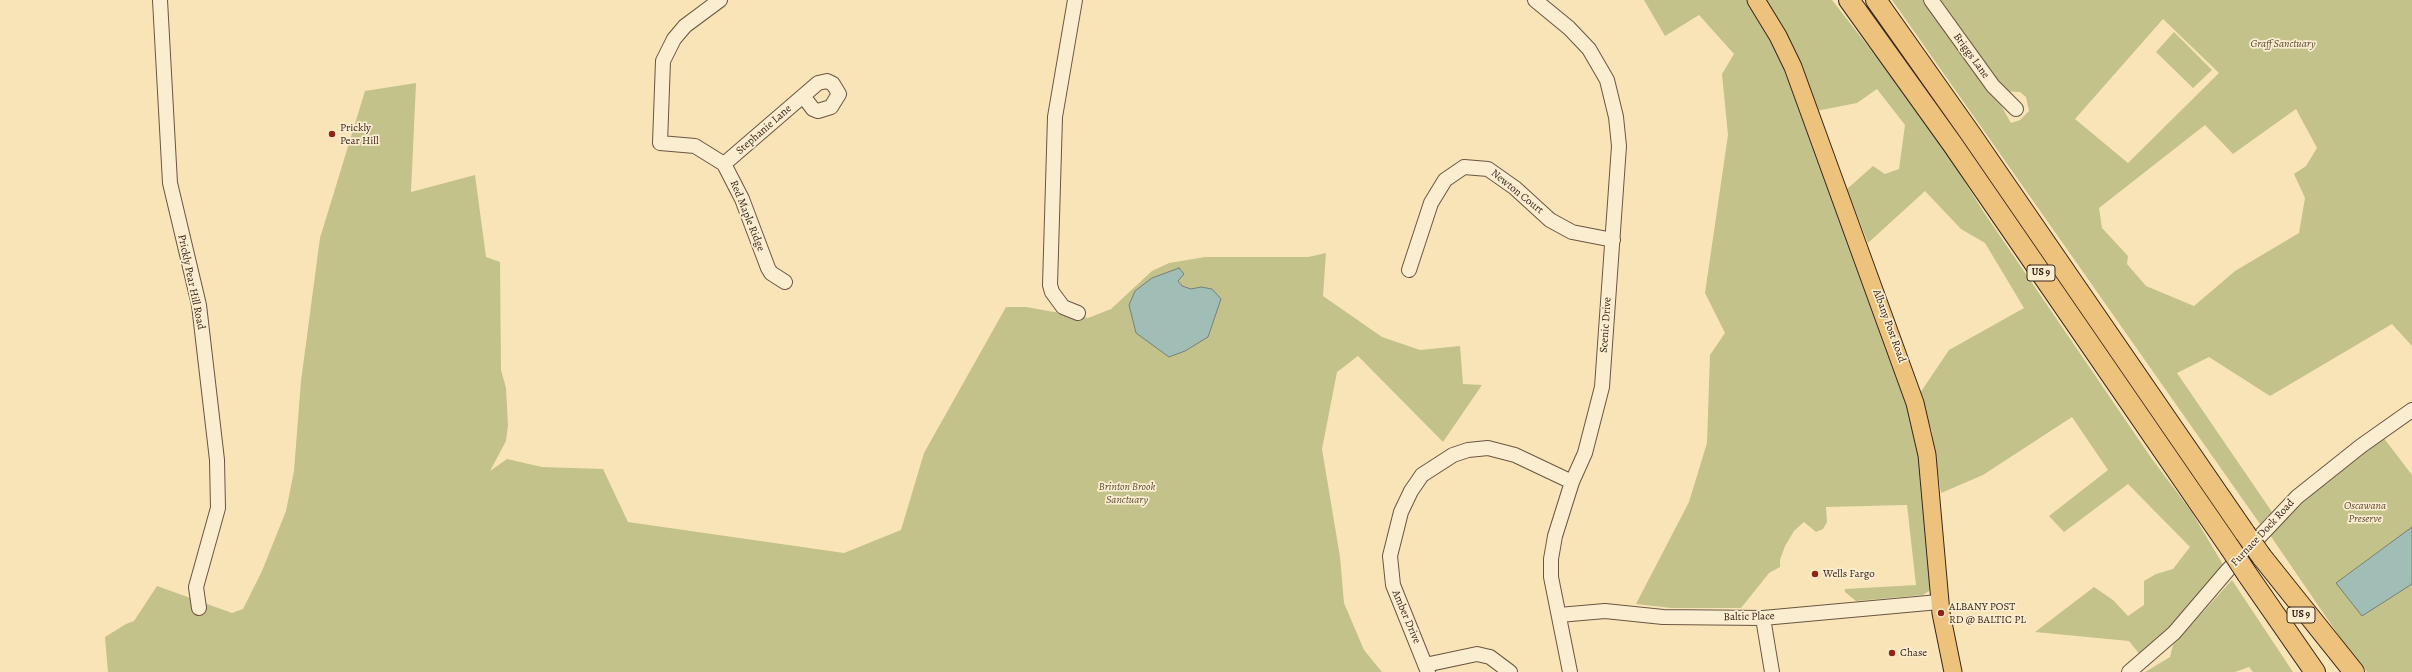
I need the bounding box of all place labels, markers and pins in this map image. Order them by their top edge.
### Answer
place label: Prickly Pear Hill [340,121,379,147]
marker: Prickly Pear Hill [327,129,337,139]
place label: Wells Fargo [1823,567,1875,581]
marker: Wells Fargo [1810,569,1820,579]
place label: ALBANY POST RD @ BALTIC PL [1949,600,2026,626]
marker: ALBANY POST RD @ BALTIC PL [1936,608,1946,618]
place label: Chase [1900,646,1927,660]
marker: Chase [1887,648,1897,658]

